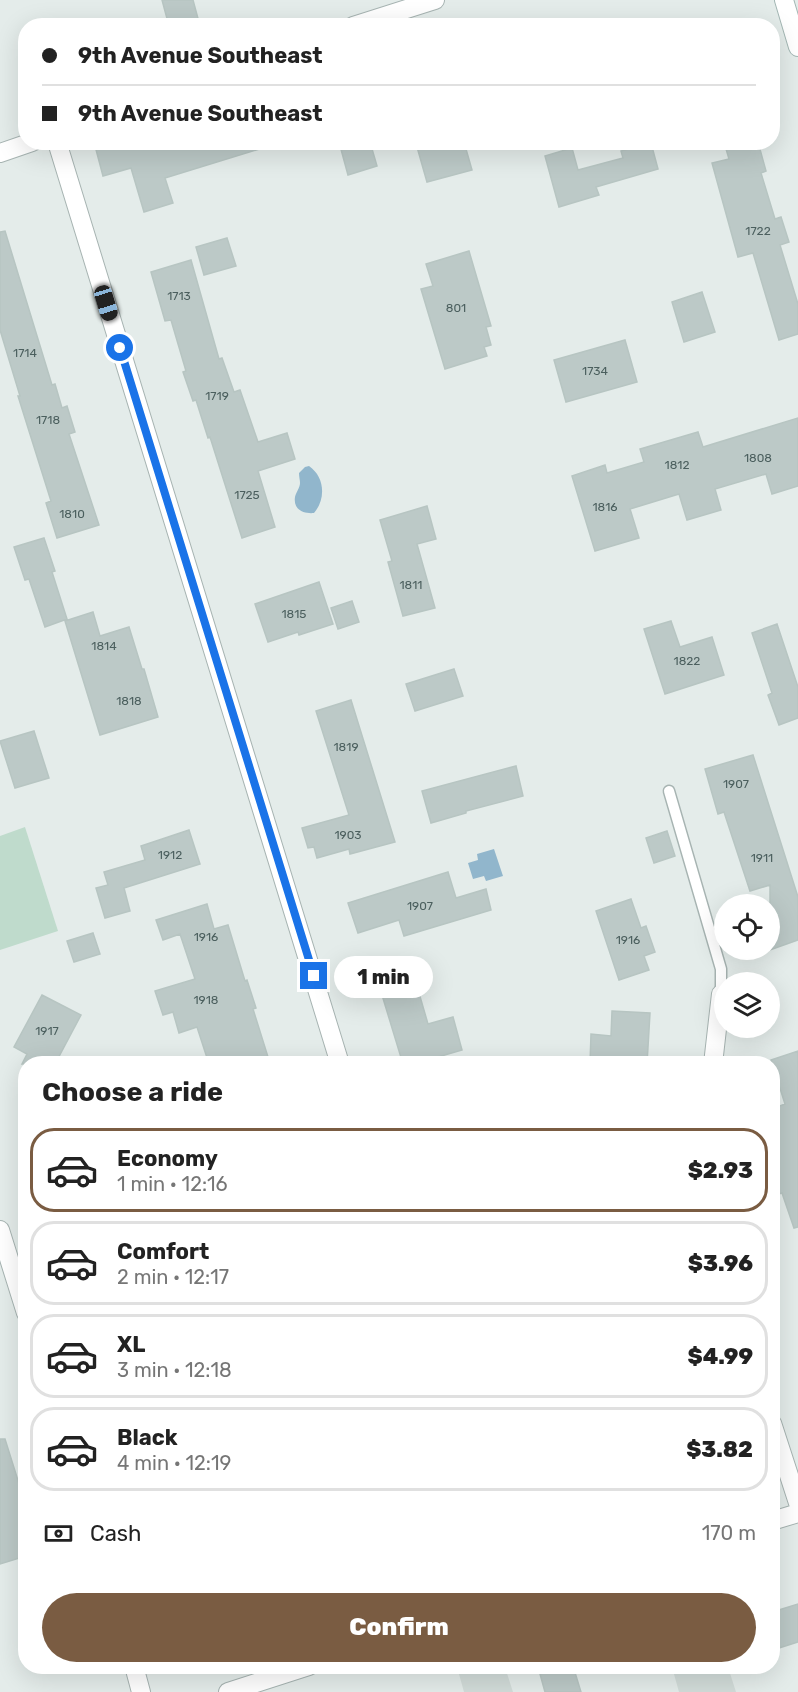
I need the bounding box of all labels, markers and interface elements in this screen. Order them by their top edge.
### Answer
text: 9th Avenue Southeast [78,42,323,69]
text: 9th Avenue Southeast [78,100,323,127]
house number: 1722 [745,224,771,238]
car [92,283,120,323]
house number: 1713 [167,289,191,303]
house number: 801 [446,301,466,315]
route start [106,334,133,361]
house number: 1714 [13,346,37,360]
house number: 1734 [582,364,609,378]
house number: 1719 [205,389,229,403]
house number: 1718 [36,413,60,427]
house number: 1808 [744,451,772,465]
house number: 1812 [665,458,689,472]
house number: 1725 [234,488,260,502]
house number: 1816 [592,500,618,514]
house number: 1810 [59,507,85,521]
house number: 1811 [399,578,423,592]
house number: 1815 [281,607,307,621]
house number: 1814 [91,639,117,653]
house number: 1822 [674,654,700,668]
house number: 1818 [116,694,142,708]
house number: 1819 [333,740,359,754]
house number: 1907 [723,777,749,791]
house number: 1903 [334,828,362,842]
house number: 1912 [158,848,182,862]
house number: 1911 [751,851,773,865]
map controls [714,894,780,1038]
button: locate [714,894,780,960]
house number: 1907 [407,899,433,913]
house number: 1916 [194,930,218,944]
house number: 1916 [616,933,640,947]
callout: 1 min [335,955,434,997]
route end [300,962,327,989]
text: 1 min [357,965,410,989]
button: layers [714,972,780,1038]
house number: 1918 [193,993,219,1007]
house number: 1917 [35,1024,59,1038]
text: Choose a ride [42,1076,223,1108]
icon: car [45,1143,99,1197]
text: Economy [117,1145,218,1172]
text: $2.93 [688,1157,753,1184]
text: 1 min · 12:16 [117,1172,228,1196]
icon: car [45,1236,99,1290]
text: Comfort [117,1238,209,1265]
text: $3.96 [688,1250,753,1277]
text: 2 min · 12:17 [117,1265,229,1289]
icon: car [45,1329,99,1383]
text: XL [117,1331,145,1358]
text: $4.99 [687,1343,753,1370]
text: 3 min · 12:18 [117,1358,232,1382]
icon: car [45,1422,99,1476]
text: Black [117,1424,178,1451]
text: $3.82 [686,1436,753,1463]
text: 4 min · 12:19 [117,1451,231,1475]
icon: cash [42,1517,75,1550]
text: Cash [90,1520,141,1547]
text: 170 m [702,1521,756,1545]
button: Confirm [42,1593,756,1662]

